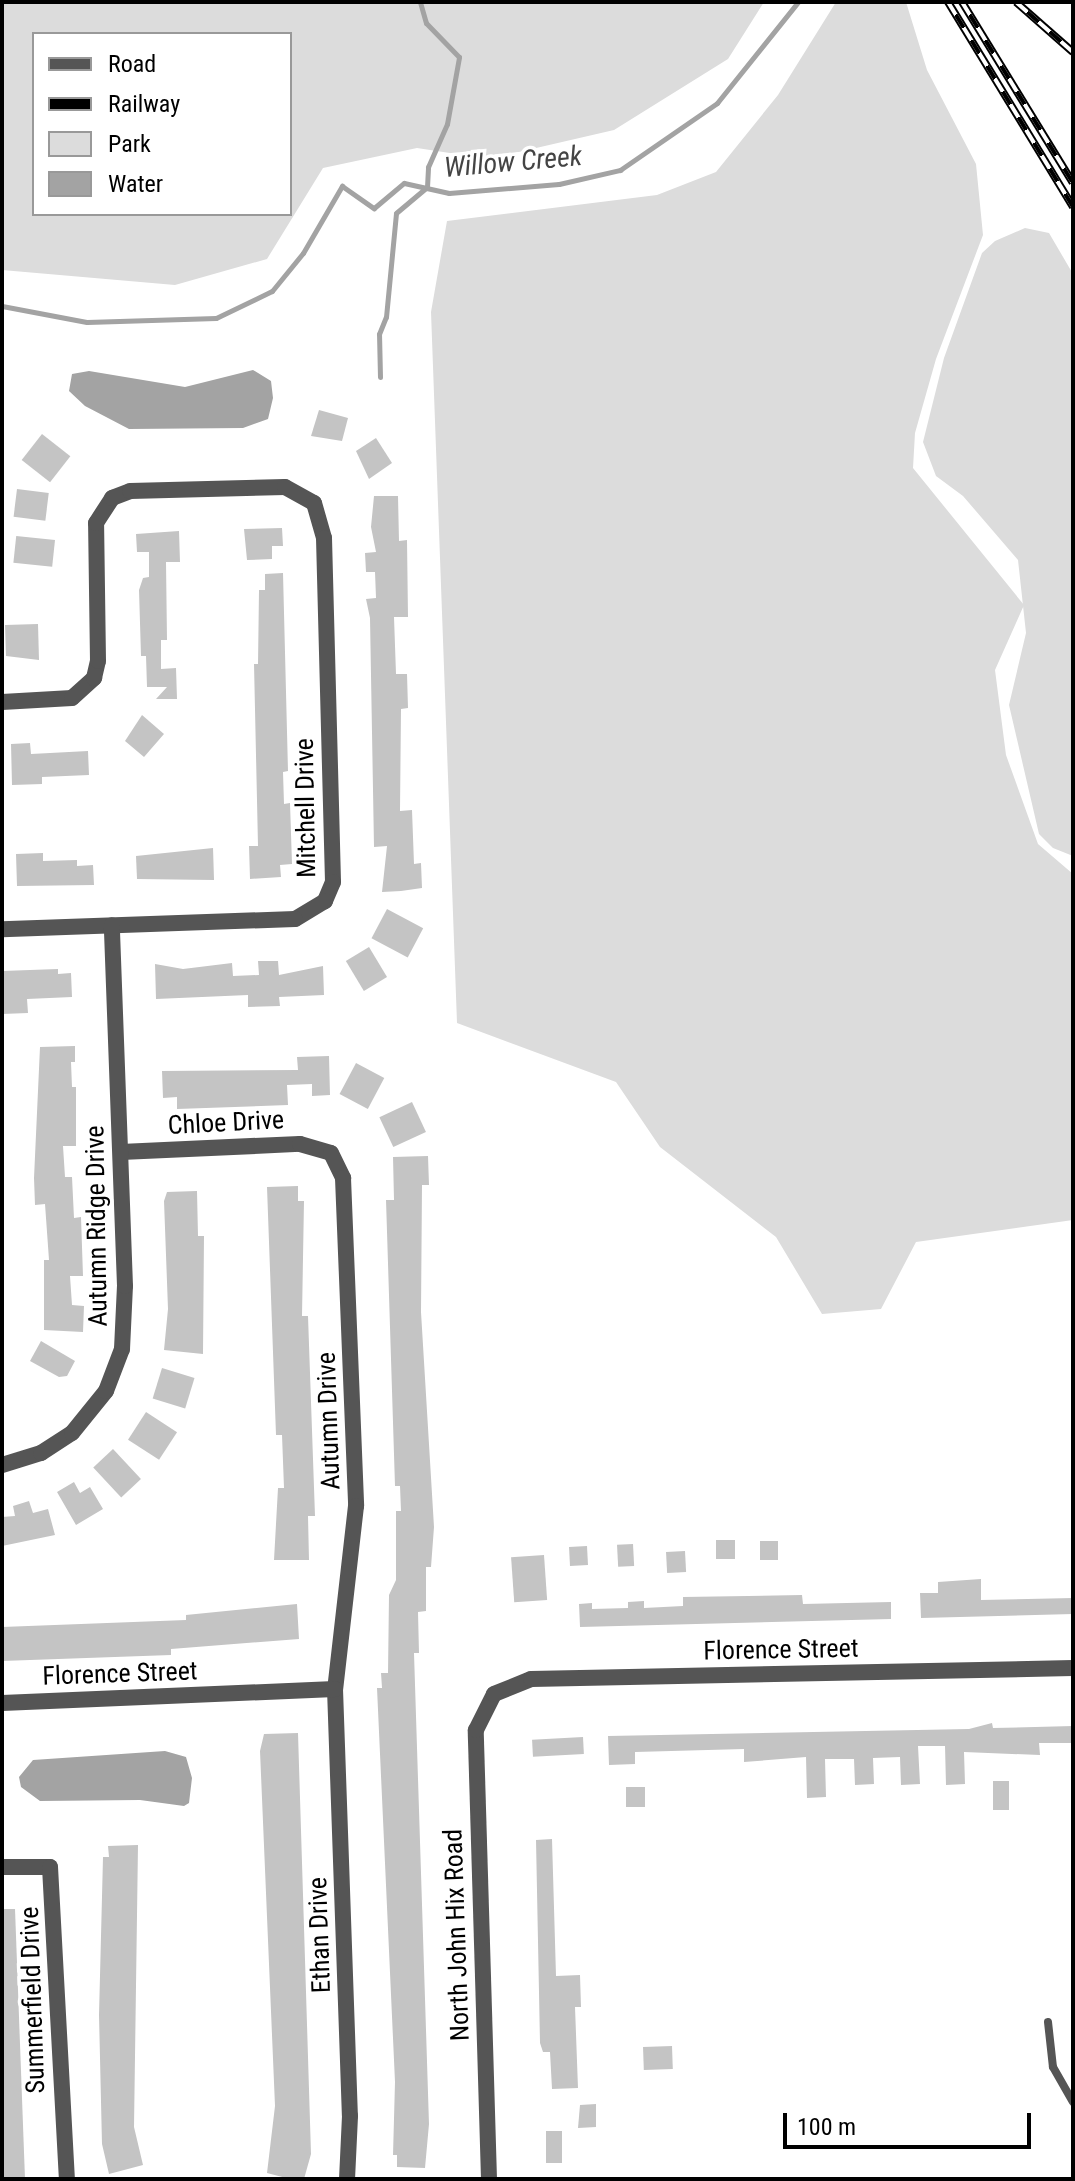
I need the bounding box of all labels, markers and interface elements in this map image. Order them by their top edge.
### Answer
legend [32,32,292,216]
text: Road [108,50,156,78]
text: Railway [108,90,180,118]
text: Park [108,130,151,158]
water label: Willow Creek [443,139,583,185]
text: Water [108,170,163,198]
street label: Mitchell Drive [289,738,323,878]
street label: Chloe Drive [167,1104,285,1142]
street label: Autumn Ridge Drive [80,1125,114,1327]
street label: Autumn Drive [311,1352,347,1490]
street label: Florence Street [703,1633,859,1667]
street label: Florence Street [42,1656,198,1692]
street label: North John Hix Road [438,1828,476,2042]
street label: Ethan Drive [302,1876,338,1994]
street label: Summerfield Drive [14,1906,52,2094]
scale bar [787,2097,1035,2147]
text: 100 m [797,2113,856,2141]

